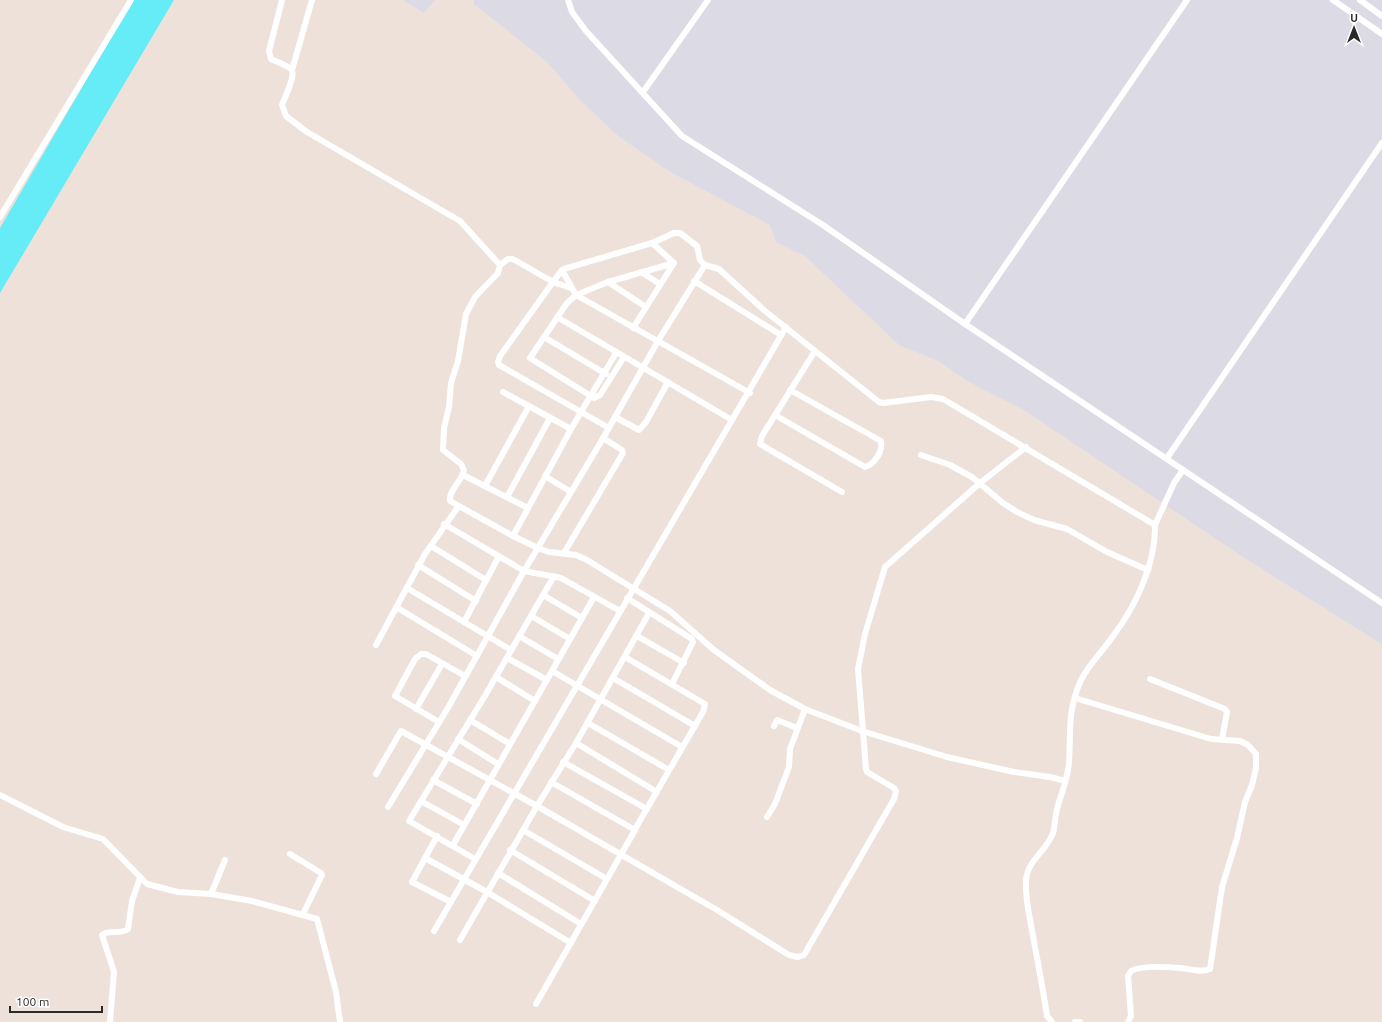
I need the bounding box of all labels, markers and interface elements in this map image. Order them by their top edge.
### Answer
north arrow [1334,8,1374,48]
text: U [1350,12,1358,24]
scale bar [10,988,102,1014]
text: 100 m [16,995,49,1008]

